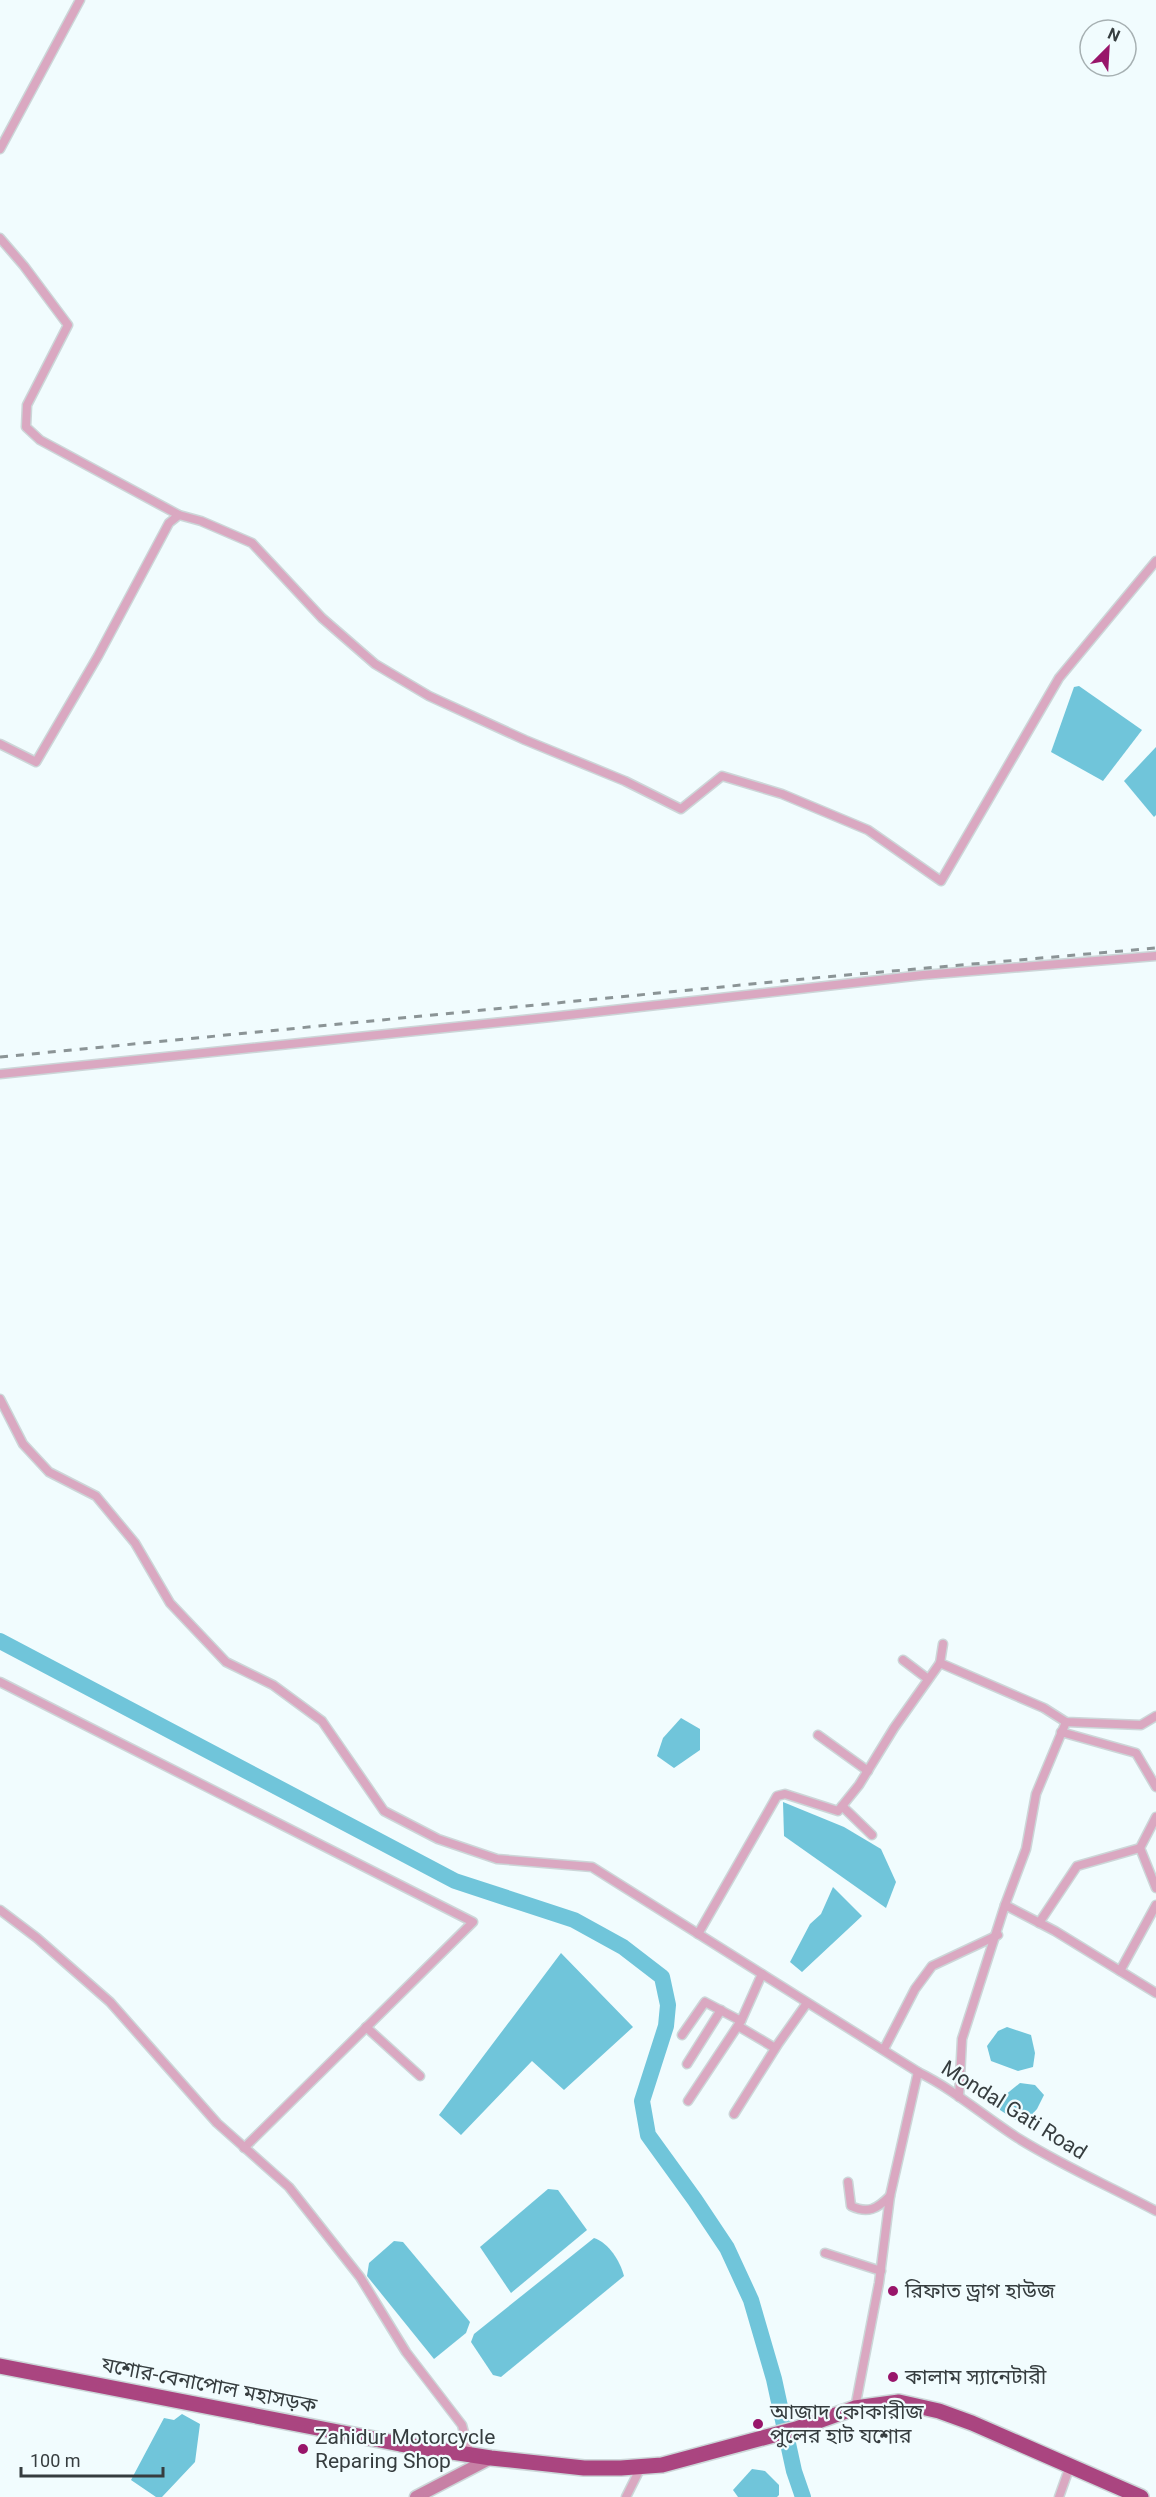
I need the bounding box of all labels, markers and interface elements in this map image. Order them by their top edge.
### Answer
north arrow [1078,18,1138,78]
text: N [1105,24,1123,46]
street label: Mondal Gati Road [937,2056,1091,2164]
place label: রিফাত ড্রাগ হাউজ [904,2279,1056,2303]
marker: রিফাত ড্রাগ হাউজ [886,2284,900,2298]
street label: যশোর-বেনাপোল মহাসড়ক [98,2352,320,2418]
place label: কালাম স্যানেটারী [904,2365,1047,2389]
marker: কালাম স্যানেটারী [886,2370,900,2384]
place label: আজাদ কোকারীজ পুলের হাট যশোর [769,2400,925,2448]
marker: আজাদ কোকারীজ পুলের হাট যশোর [751,2417,765,2431]
place label: Zahidur Motorcycle Reparing Shop [315,2425,495,2473]
scale bar [21,2440,164,2478]
marker: Zahidur Motorcycle Reparing Shop [296,2442,310,2456]
text: 100 m [30,2450,81,2471]

